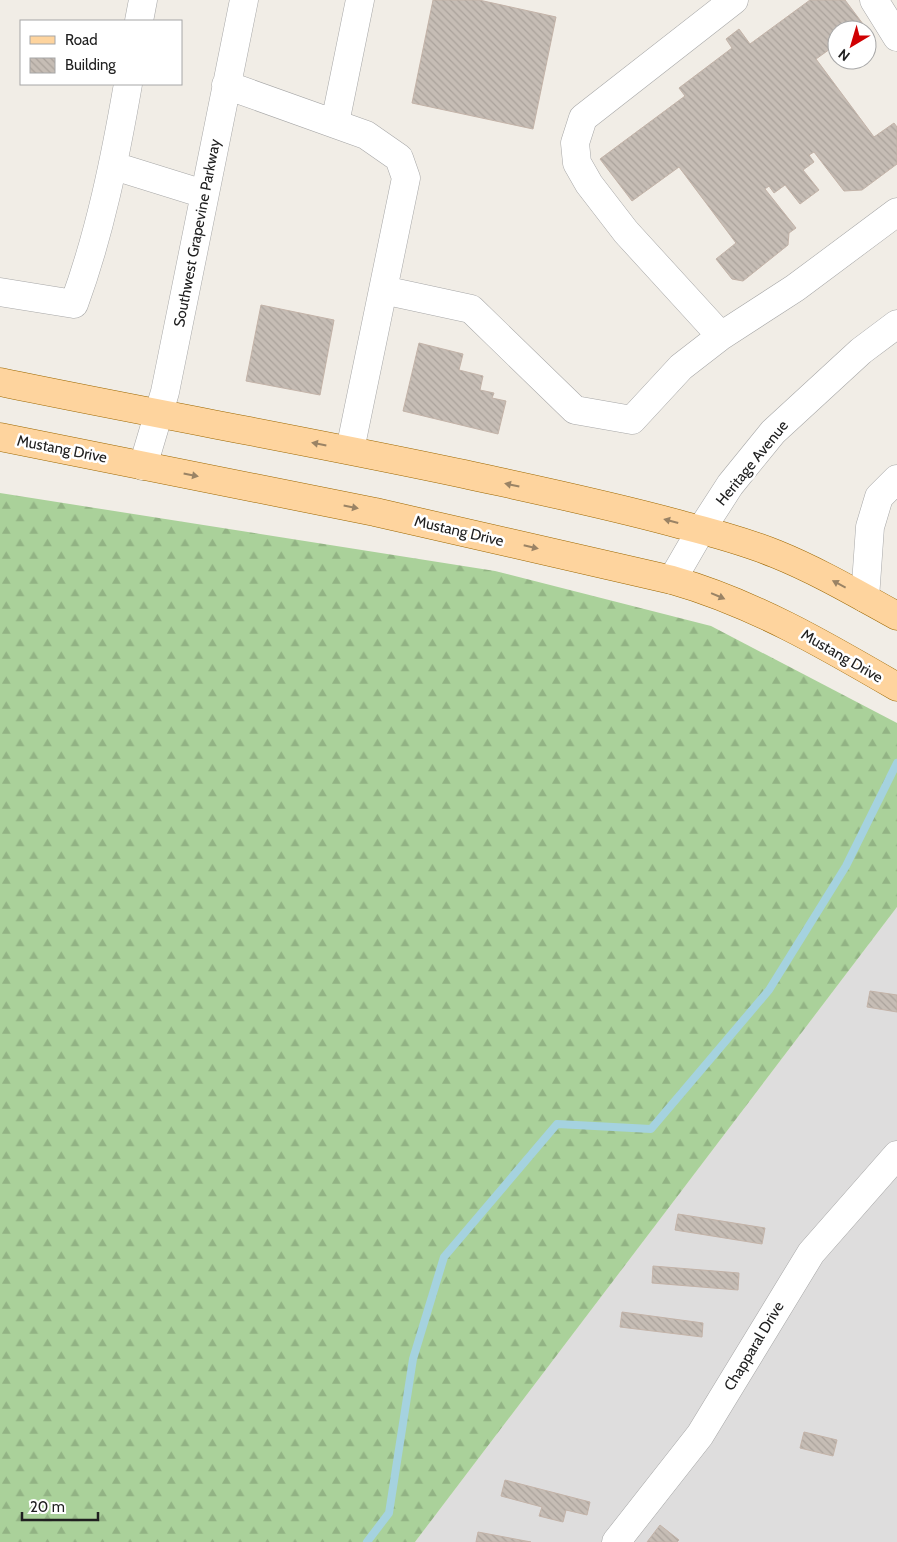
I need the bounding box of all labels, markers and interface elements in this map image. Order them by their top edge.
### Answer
legend [20,20,182,85]
north arrow [827,20,877,70]
text: Road [65,31,98,49]
text: N [835,45,853,65]
text: Building [65,56,116,74]
street label: Southwest Grapevine Parkway [170,137,224,329]
street label: Heritage Avenue [712,417,792,509]
street label: Mustang Drive [16,431,109,467]
one-way arrow [311,440,327,448]
one-way arrow [184,471,199,479]
one-way arrow [504,480,520,488]
one-way arrow [343,503,358,511]
street label: Mustang Drive [413,512,506,550]
one-way arrow [663,517,678,525]
one-way arrow [524,543,539,551]
one-way arrow [832,580,846,588]
one-way arrow [711,592,726,600]
street label: Mustang Drive [798,625,886,687]
street label: Chapparal Drive [720,1298,788,1394]
scale bar [22,1490,99,1522]
text: 20 m [30,1498,65,1516]

